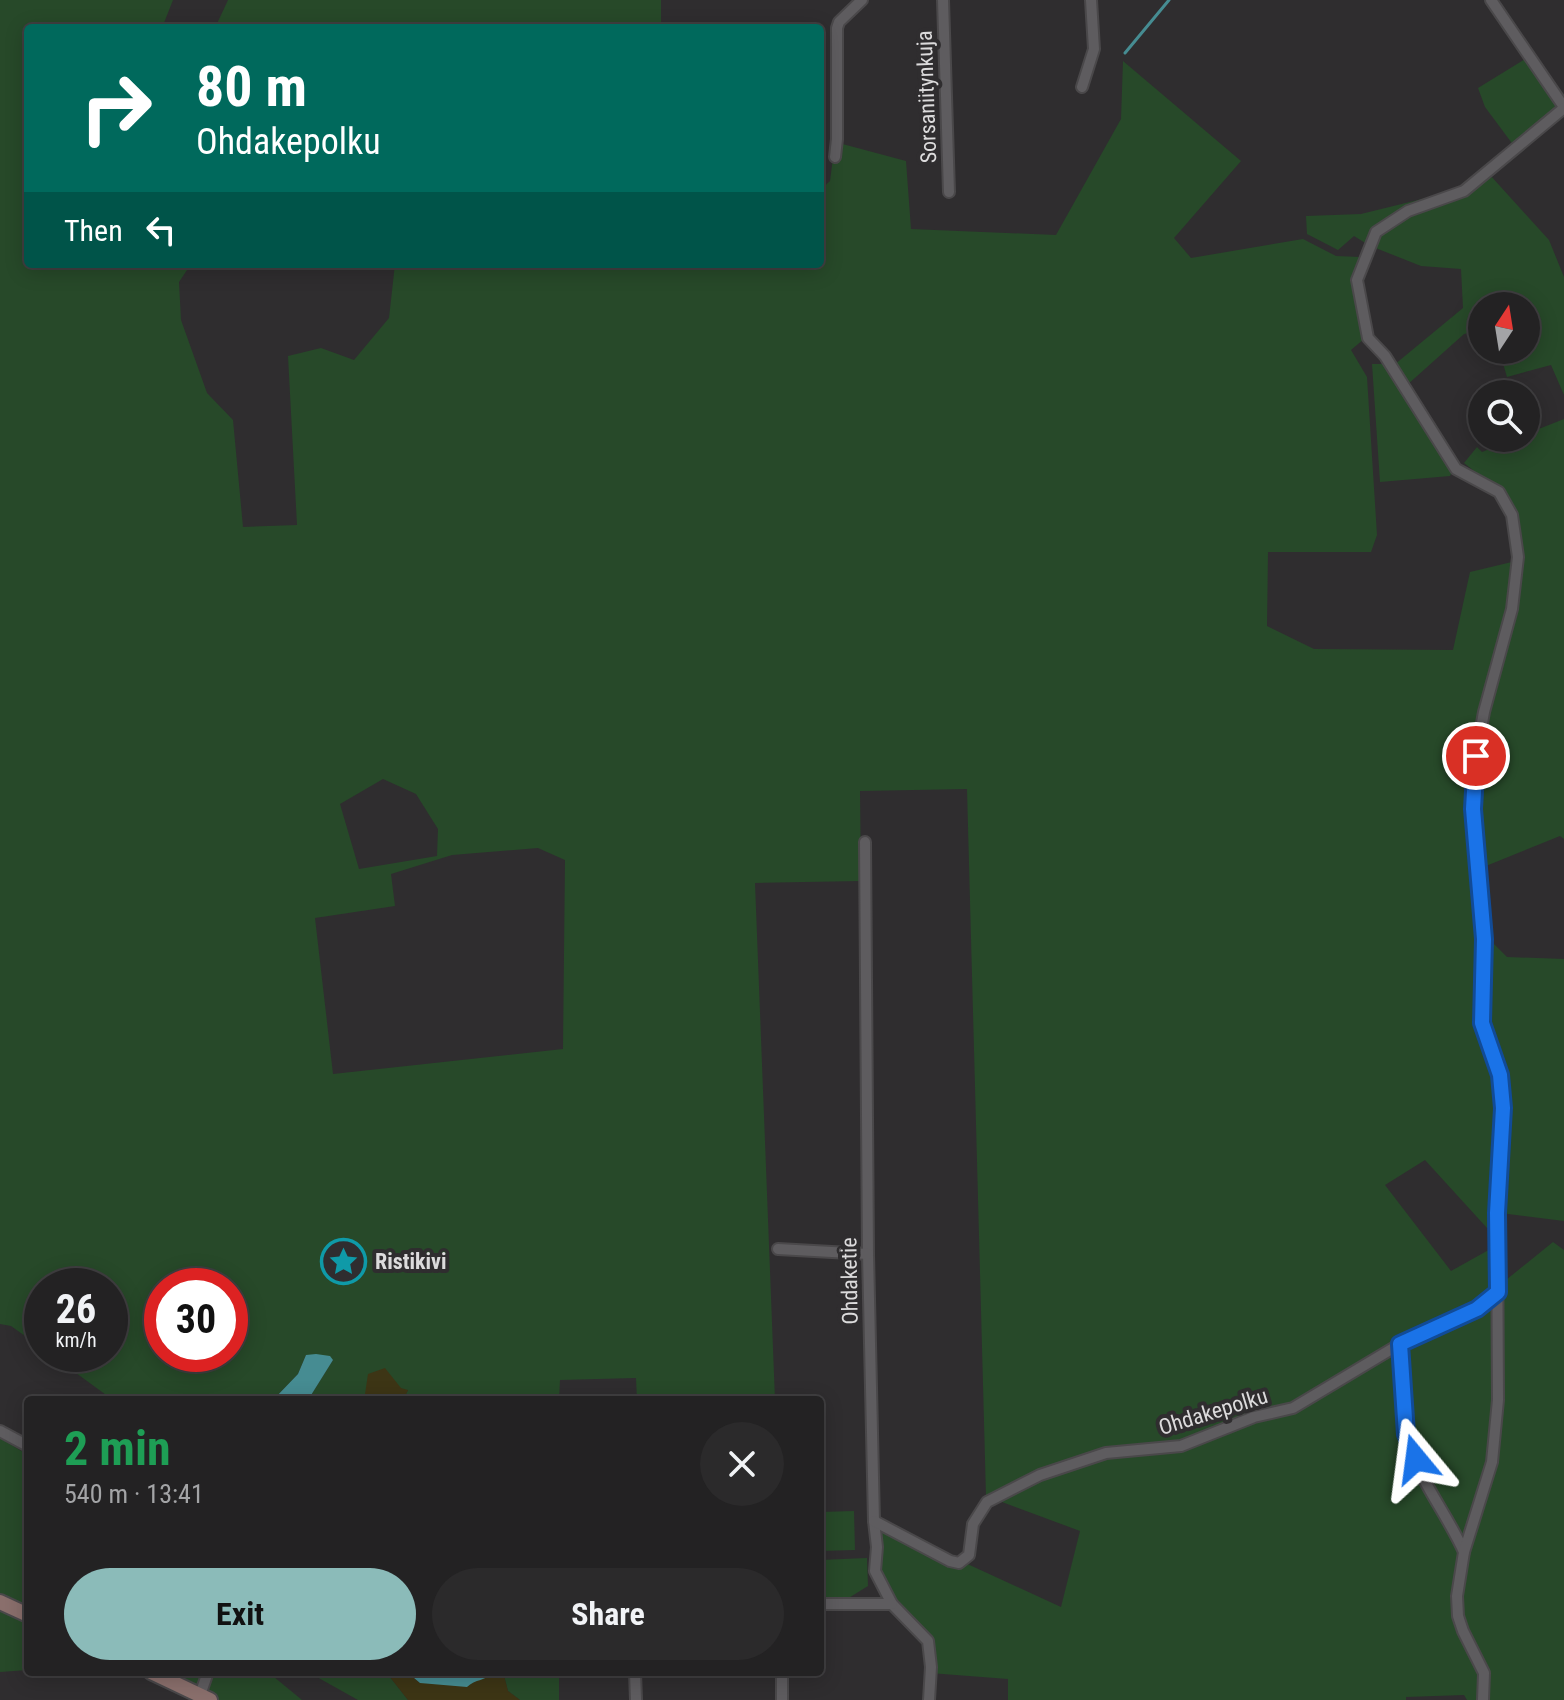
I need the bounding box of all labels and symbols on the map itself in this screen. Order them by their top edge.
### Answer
street label: Sorsaniitynkuja [912,30,941,164]
north arrow [1468,292,1540,364]
pin [1442,722,1510,790]
place icon: Ristikivi [320,1237,368,1285]
street label: Ohdaketie [836,1237,863,1325]
place label: Ristikivi [375,1249,446,1274]
speed limit sign: 30 [144,1268,248,1372]
street label: Ohdakepolku [1156,1383,1271,1440]
position arrow [1374,1417,1458,1501]

